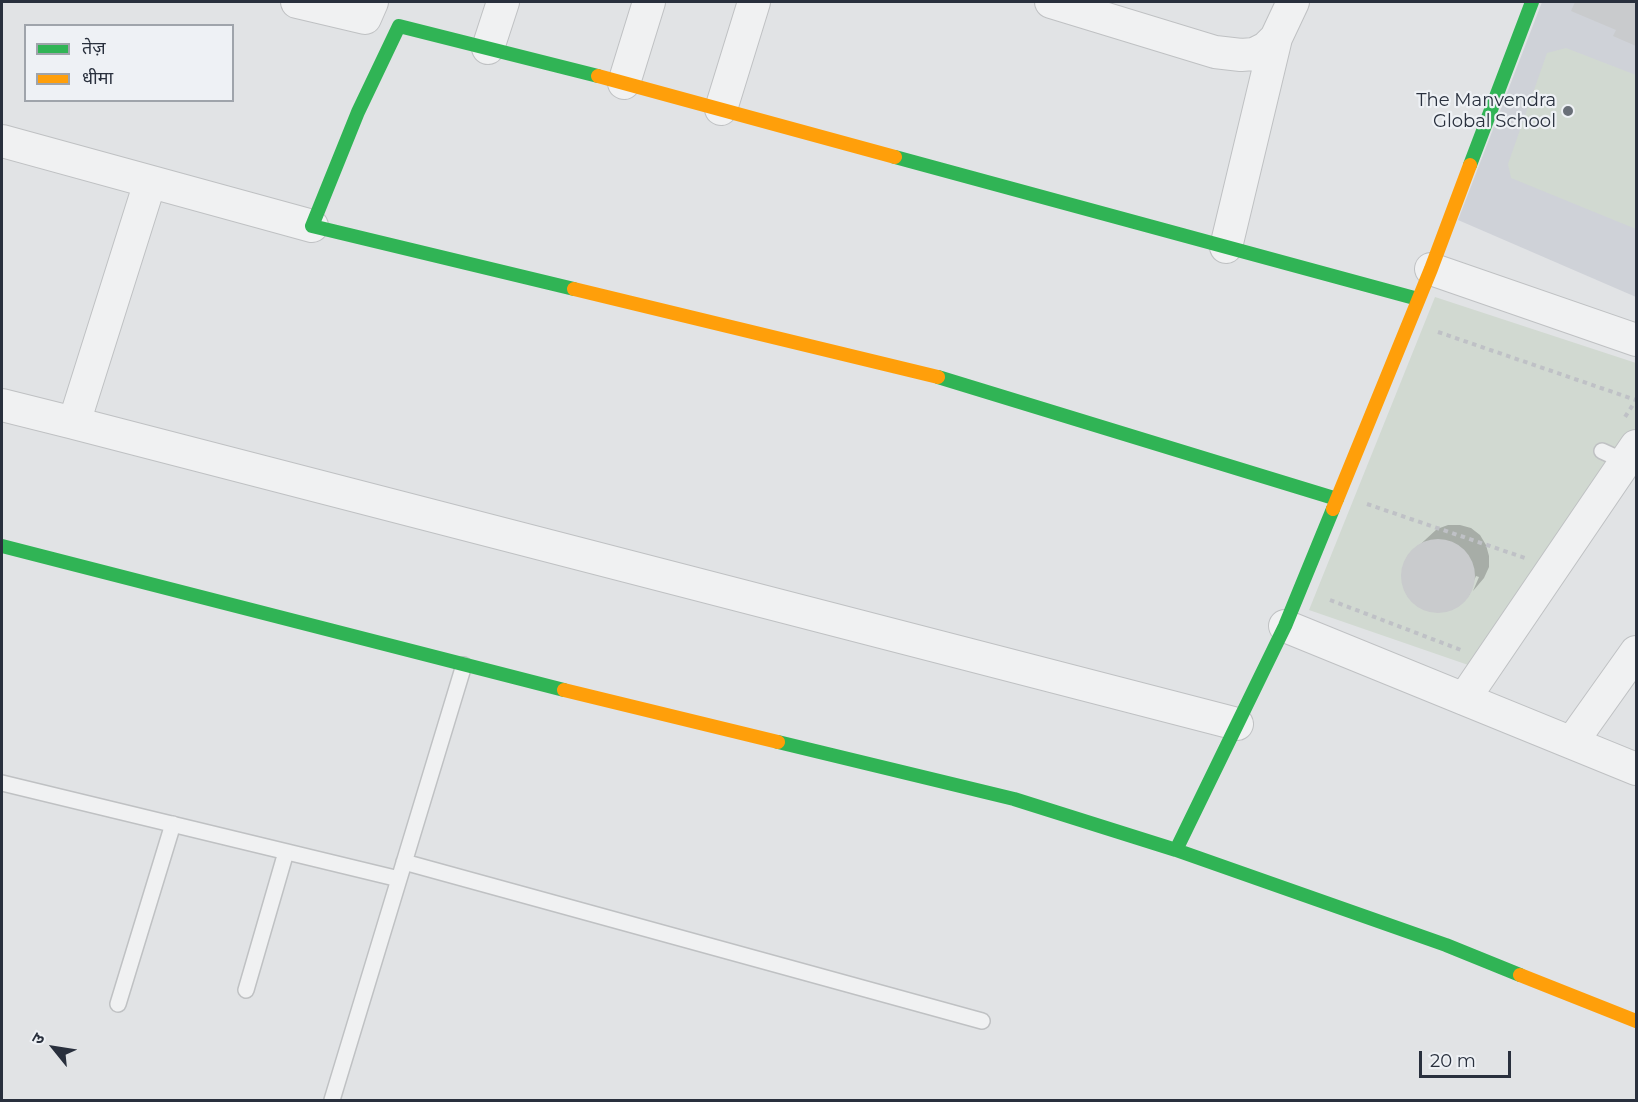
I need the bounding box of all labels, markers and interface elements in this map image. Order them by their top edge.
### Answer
legend [24,24,234,102]
text: तेज़ [82,37,106,59]
text: धीमा [82,67,113,89]
place label: The Manvendra Global School [1416,90,1556,132]
marker: The Manvendra Global School [1561,104,1575,118]
north arrow [24,1018,84,1078]
text: उ [27,1030,49,1048]
scale bar [1422,1039,1514,1077]
text: 20 m [1430,1050,1476,1072]

